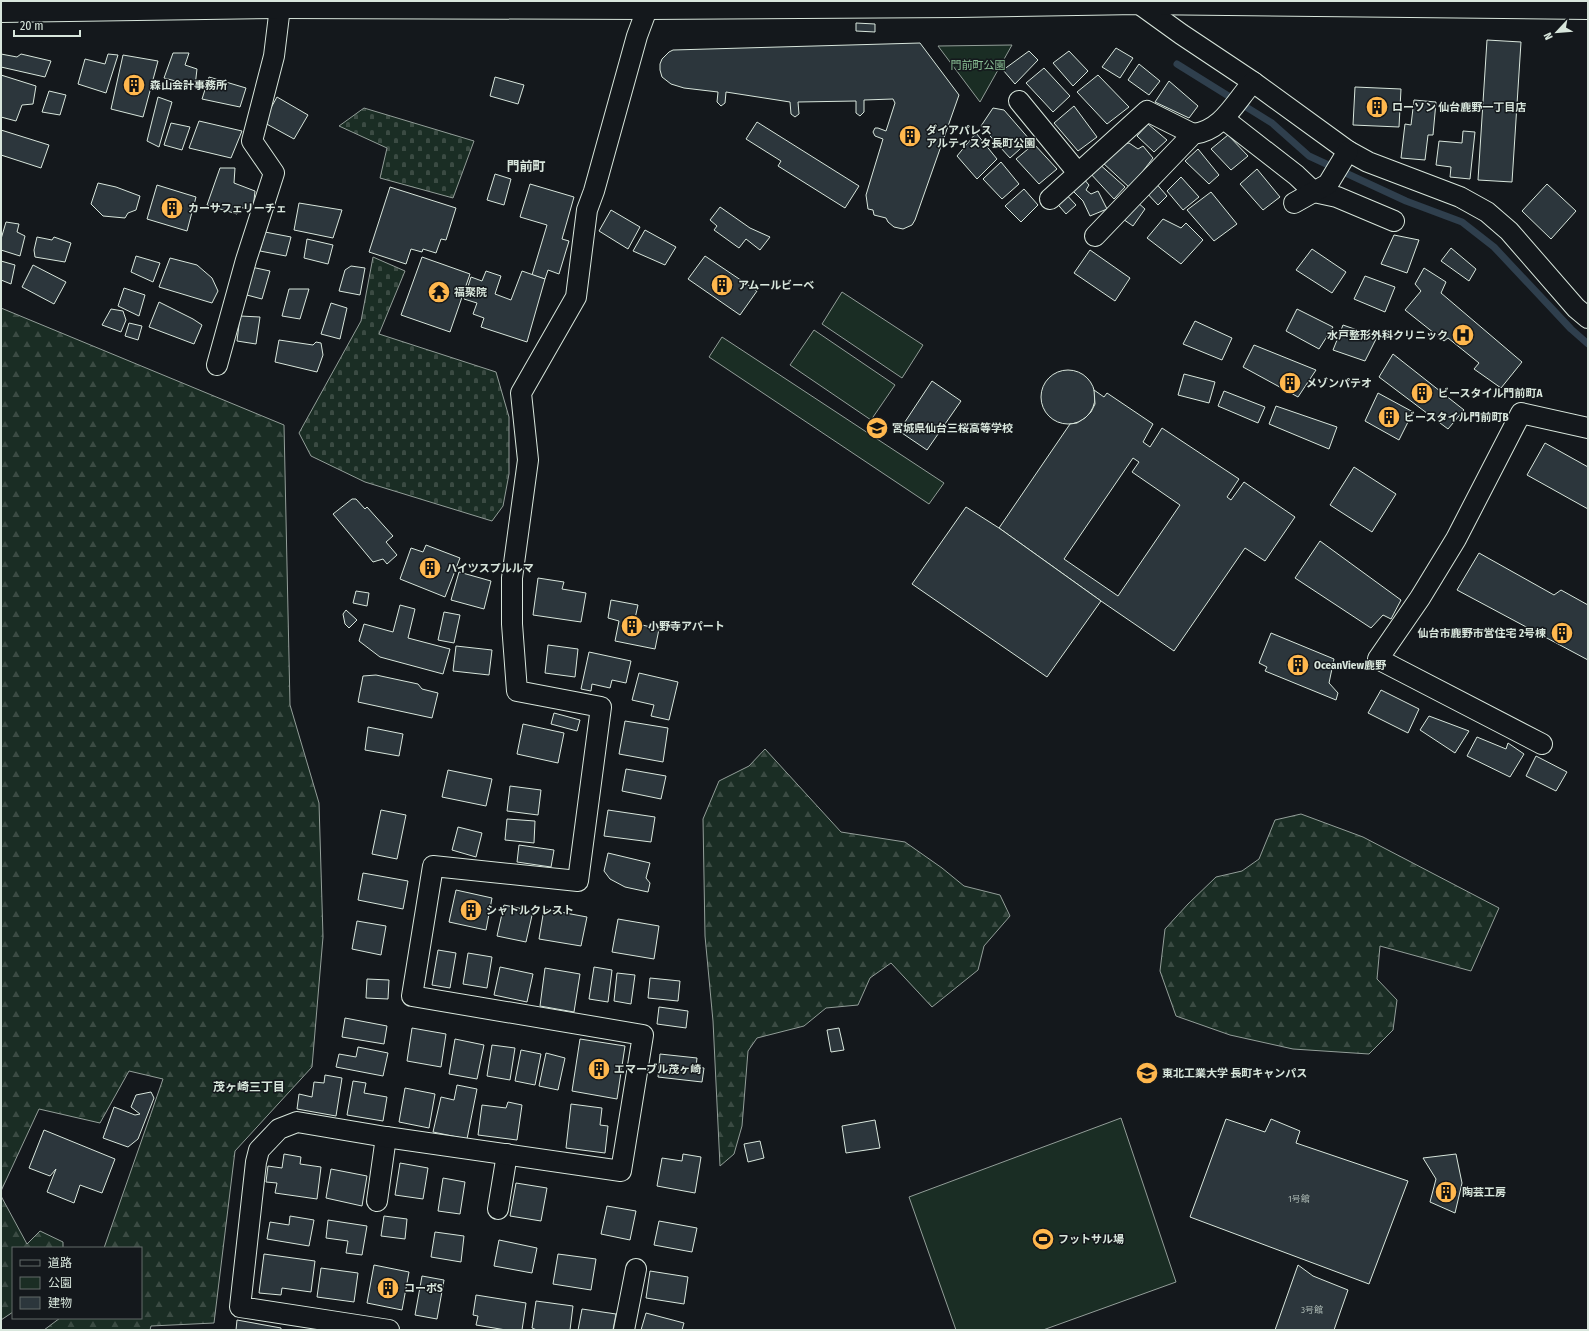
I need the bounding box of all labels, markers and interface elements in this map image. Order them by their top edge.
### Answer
scale bar [14,12,80,38]
north arrow [1537,12,1577,52]
text: 20 m [20,19,44,33]
text: N [1541,30,1556,42]
park label: 門前町公園 [951,59,1006,72]
building icon: 森山会計事務所 [121,72,147,98]
place label: 森山会計事務所 [150,79,227,92]
building icon: ローソン 仙台鹿野一丁目店 [1364,94,1390,120]
place label: ローソン 仙台鹿野一丁目店 [1392,101,1526,114]
building icon: ダイアパレス アルティスタ長町公園 [897,123,923,149]
place label: ダイアパレス アルティスタ長町公園 [926,124,1035,150]
district label: 門前町 [506,159,546,174]
building icon: カーサフェリーチェ [159,195,185,221]
place label: カーサフェリーチェ [188,202,287,215]
building icon: アムールビーベ [709,272,735,298]
temple icon: 福聚院 [426,279,452,305]
place label: アムールビーベ [738,279,814,292]
place label: 福聚院 [454,286,487,299]
hospital icon: 水戸整形外科クリニック [1450,322,1476,348]
place label: 水戸整形外科クリニック [1327,329,1448,342]
building icon: メゾンパテオ [1277,370,1303,396]
place label: メゾンパテオ [1306,377,1372,390]
building icon: ビースタイル門前町A [1409,380,1435,406]
place label: ビースタイル門前町A [1438,387,1543,400]
building icon: ビースタイル門前町B [1376,404,1402,430]
place label: ビースタイル門前町B [1404,411,1509,424]
school or university icon: 宮城県仙台三桜高等学校 [864,415,890,441]
place label: 宮城県仙台三桜高等学校 [892,422,1013,435]
building icon: ハイツスプルルマ [417,555,443,581]
place label: ハイツスプルルマ [446,562,534,575]
building icon: 小野寺アパート [619,613,645,639]
place label: 小野寺アパート [648,620,725,633]
building icon: 仙台市鹿野市営住宅 2号棟 [1549,620,1575,646]
place label: 仙台市鹿野市営住宅 2号棟 [1418,627,1546,640]
building icon: OceanView鹿野 [1285,652,1311,678]
place label: OceanView鹿野 [1314,659,1387,672]
building icon: シャトルクレスト [458,897,484,923]
place label: シャトルクレスト [486,904,574,917]
building icon: エマーブル茂ヶ崎 [586,1056,612,1082]
school or university icon: 東北工業大学 長町キャンパス [1134,1060,1160,1086]
place label: エマーブル茂ヶ崎 [614,1063,701,1076]
place label: 東北工業大学 長町キャンパス [1162,1067,1307,1080]
district label: 茂ヶ崎三丁目 [213,1080,285,1094]
building icon: 陶芸工房 [1433,1179,1459,1205]
place label: 陶芸工房 [1462,1186,1506,1199]
house number: 1号館 [1288,1194,1310,1204]
sports icon: フットサル場 [1030,1226,1056,1252]
place label: フットサル場 [1058,1233,1124,1246]
legend [12,1247,142,1319]
text: 道路 [48,1256,72,1270]
building icon: コーポS [375,1275,401,1301]
text: 公園 [48,1276,72,1290]
place label: コーポS [404,1282,443,1295]
text: 建物 [48,1296,72,1310]
house number: 3号館 [1301,1305,1323,1315]

